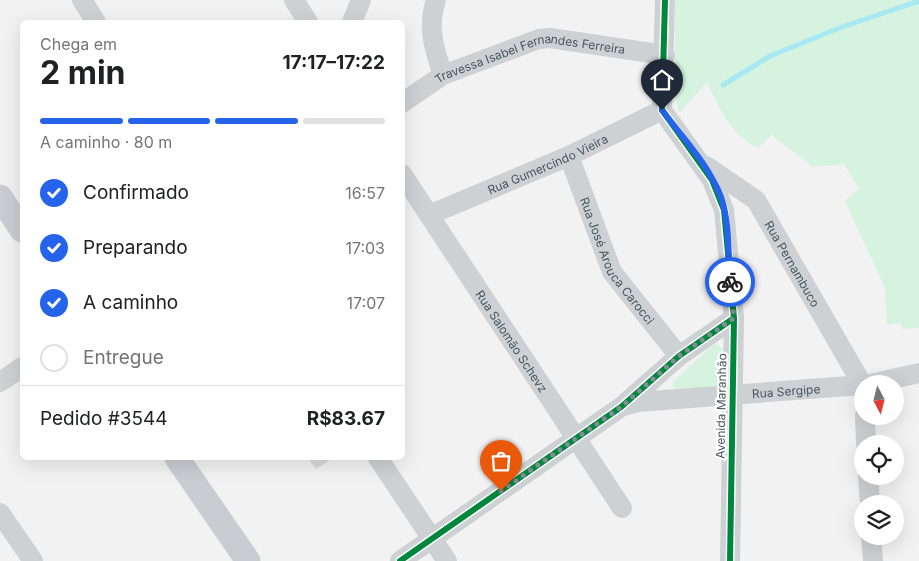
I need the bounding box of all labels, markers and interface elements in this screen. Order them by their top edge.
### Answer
street label: Travessa Isabel Fernandes Ferreira [431,30,626,86]
text: Chega em [40,34,117,54]
text: 17:17–17:22 [282,51,385,74]
text: 2 min [40,53,126,92]
pin [641,59,683,110]
icon: home [648,66,676,94]
street label: Rua Gumercindo Vieira [485,131,610,197]
text: A caminho · 80 m [40,132,172,152]
icon: check [40,179,68,207]
text: Confirmado [83,181,189,204]
text: 16:57 [345,183,385,203]
street label: Rua José Arouca Carocci [577,195,658,327]
street label: Rua Pernambuco [762,218,823,310]
icon: check [40,234,68,262]
text: Preparando [83,236,188,259]
text: 17:03 [345,238,385,258]
courier [705,257,755,307]
icon: bike [716,268,744,296]
street label: Rua Salomão Schevz [473,287,551,395]
icon: check [40,289,68,317]
text: A caminho [83,291,178,314]
text: 17:07 [347,293,385,313]
text: Entregue [83,346,164,369]
street label: Avenida Maranhão [713,353,729,459]
north arrow [854,375,904,425]
map controls [854,375,904,545]
street label: Rua Sergipe [751,381,821,401]
text: Pedido #3544 [40,407,168,430]
text: R$83.67 [307,407,385,430]
button: locate [854,435,904,485]
pin [480,440,522,491]
icon: bag [487,447,515,475]
button: layers [854,495,904,545]

